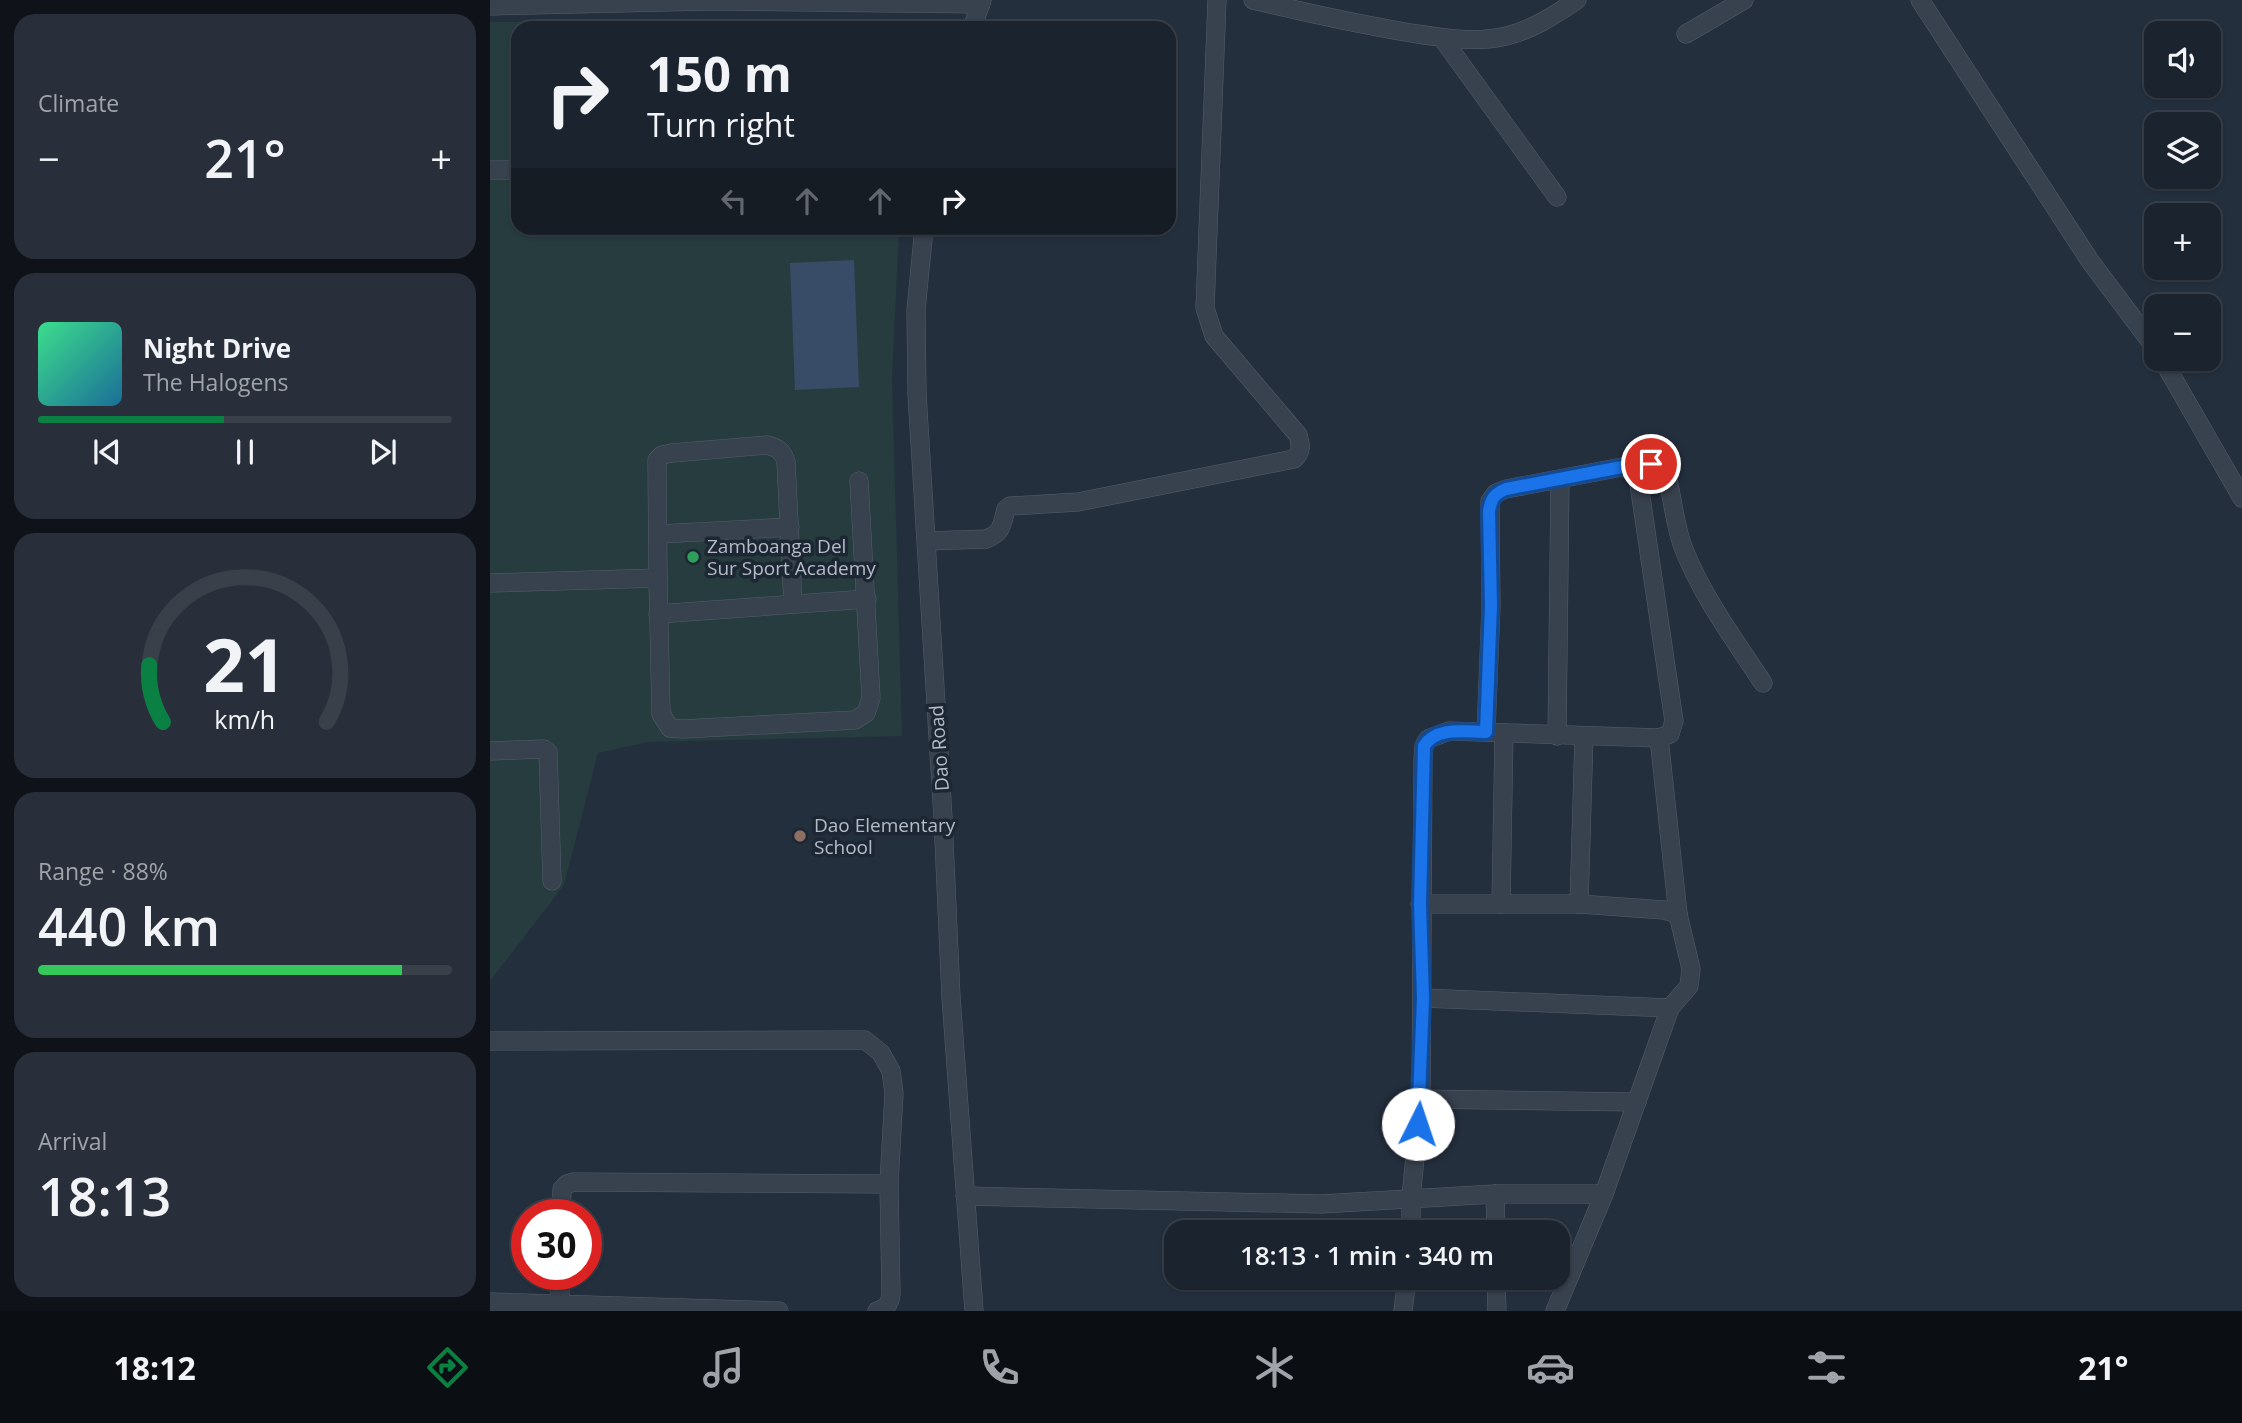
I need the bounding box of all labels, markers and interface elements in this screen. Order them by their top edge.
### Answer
map controls [2144,21,2221,371]
button: sound [2144,21,2221,98]
text: 150 m [647,40,792,106]
icon: right [532,49,623,140]
text: Climate [38,87,119,119]
text: Turn right [647,103,795,146]
button: layers [2144,112,2221,189]
text: 21° [204,122,286,193]
text: − [38,132,60,184]
text: + [430,132,452,184]
icon: left [715,182,753,220]
icon: ahead [788,182,826,220]
icon: ahead [861,182,899,220]
icon: right [934,182,972,220]
button: + [2144,203,2221,280]
button: − [2144,294,2221,371]
text: Night Drive [143,330,291,366]
text: The Halogens [143,366,289,398]
icon: previous [88,433,126,471]
icon: pause [226,433,264,471]
icon: next [364,433,402,471]
pin [1621,434,1681,494]
icon: arrive [1632,445,1670,483]
place label: Zamboanga Del Sur Sport Academy [707,533,876,581]
marker: Zamboanga Del Sur Sport Academy [685,549,701,565]
text: 21 [203,614,287,713]
text: km/h [215,701,275,735]
street label: Dao Road [923,704,955,792]
place label: Dao Elementary School [814,812,956,860]
marker: Dao Elementary School [792,828,808,844]
text: Range · 88% [38,855,168,887]
text: 440 km [38,890,220,961]
position arrow [1381,1087,1455,1161]
text: Arrival [38,1125,107,1157]
text: 18:13 [38,1160,171,1231]
speed limit sign: 30 [511,1199,602,1290]
text: 18:13 · 1 min · 340 m [1240,1237,1494,1273]
icon: directions [423,1343,472,1392]
icon: music [699,1343,748,1392]
icon: phone [975,1343,1024,1392]
icon: climate [1250,1343,1299,1392]
icon: car [1526,1343,1575,1392]
icon: filters [1802,1343,1851,1392]
text: 18:12 [113,1346,196,1389]
text: 21° [2078,1346,2129,1389]

